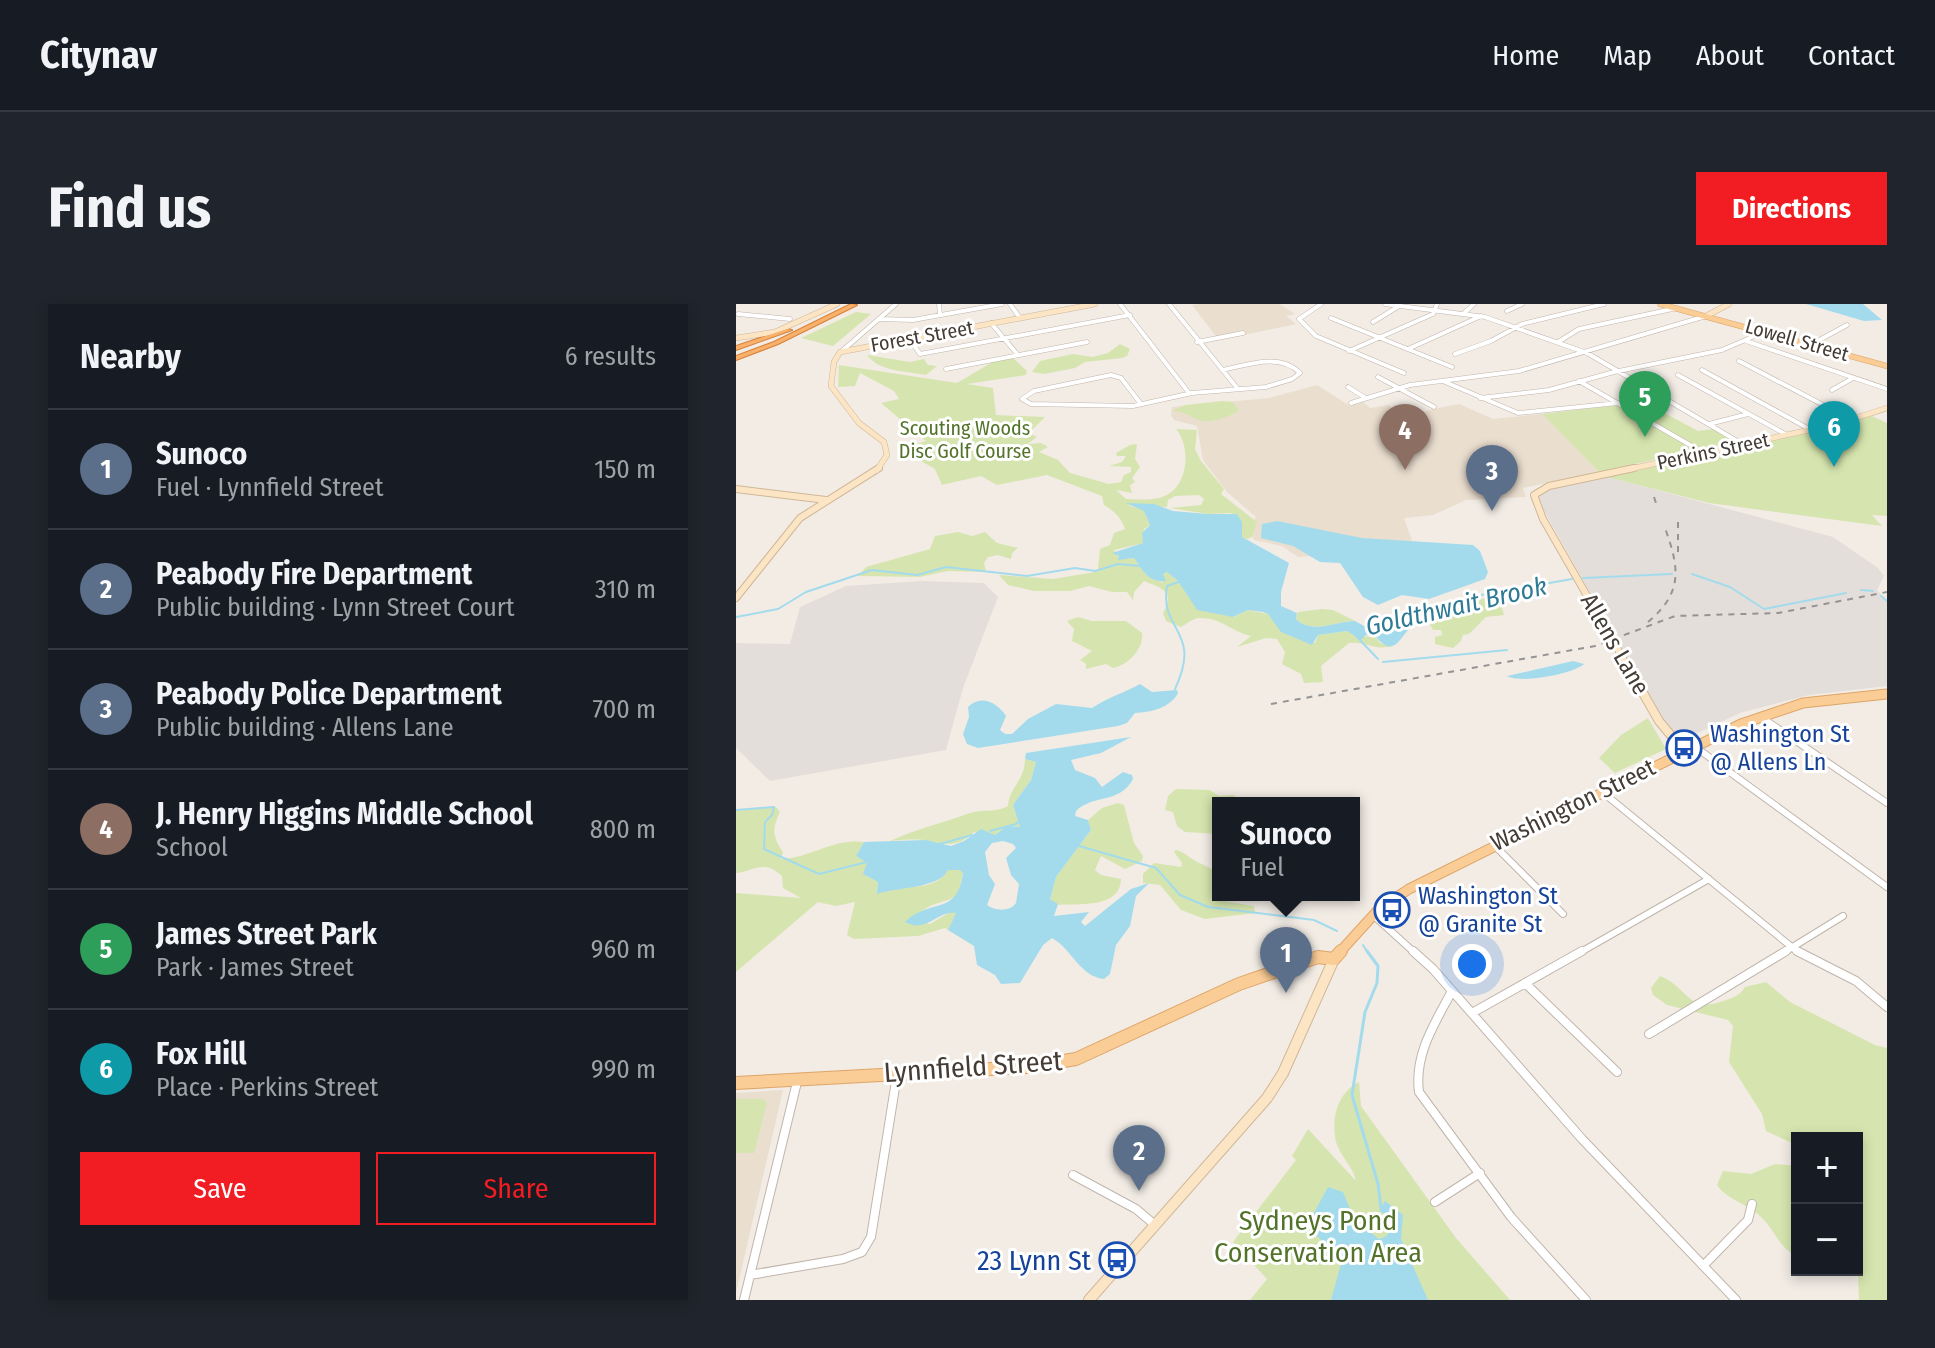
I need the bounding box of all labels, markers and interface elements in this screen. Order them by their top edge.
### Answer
text: Citynav [40,32,157,78]
text: Home [1492,39,1559,72]
text: Map [1603,39,1652,72]
text: About [1696,39,1764,72]
text: Contact [1808,39,1895,72]
button: Directions [1696,172,1887,245]
text: Find us [48,175,211,242]
street label: Lowell Street [1743,314,1852,366]
street label: Forest Street [869,315,976,357]
text: Nearby [80,336,181,377]
text: 6 results [565,341,656,372]
pin: 5 [1619,371,1671,437]
pin: 6 [1808,401,1860,467]
pin: 4 [1379,404,1431,470]
park label: Scouting Woods Disc Golf Course [899,416,1031,463]
street label: Perkins Street [1655,427,1772,475]
text: Sunoco [156,436,247,472]
pin: 3 [1466,445,1518,511]
text: 1 [101,454,112,485]
text: 150 m [594,454,656,485]
text: Fuel · Lynnfield Street [156,472,383,503]
text: Peabody Fire Department [156,556,472,592]
water label: Goldthwait Brook [1362,571,1550,642]
text: 2 [100,574,112,605]
text: 310 m [595,574,656,605]
street label: Allens Lane [1575,588,1655,700]
text: Public building · Lynn Street Court [156,592,514,623]
text: Peabody Police Department [156,676,502,712]
text: 3 [100,694,112,725]
text: 700 m [593,694,656,725]
text: Public building · Allens Lane [156,712,454,743]
place label: Washington St @ Allens Ln [1710,720,1850,776]
bus stop icon: Washington St @ Allens Ln [1665,729,1703,767]
street label: Washington Street [1486,753,1660,857]
text: J. Henry Higgins Middle School [156,796,533,832]
popup [1212,797,1360,901]
text: 4 [99,814,113,845]
text: 800 m [590,814,656,845]
text: Sunoco [1240,816,1332,852]
text: School [156,832,228,863]
text: Fuel [1240,852,1284,883]
place label: Washington St @ Granite St [1418,882,1558,938]
bus stop icon: Washington St @ Granite St [1373,891,1411,929]
text: James Street Park [156,916,377,952]
pin: 1 [1260,927,1312,993]
text: 5 [100,934,112,965]
text: 960 m [591,934,656,965]
your location [1452,944,1492,984]
text: Park · James Street [156,952,354,983]
text: Fox Hill [156,1036,246,1072]
street label: Lynnfield Street [883,1044,1064,1089]
text: 6 [99,1054,113,1085]
text: 990 m [591,1054,656,1085]
text: Place · Perkins Street [156,1072,378,1103]
pin: 2 [1113,1125,1165,1191]
map controls [1791,1132,1863,1276]
button: + [1791,1132,1863,1204]
button: Save [80,1152,360,1225]
button: Share [376,1152,656,1225]
park label: Sydneys Pond Conservation Area [1214,1204,1422,1269]
button: − [1791,1204,1863,1276]
bus stop icon: 23 Lynn St [1098,1241,1136,1279]
place label: 23 Lynn St [977,1244,1092,1277]

